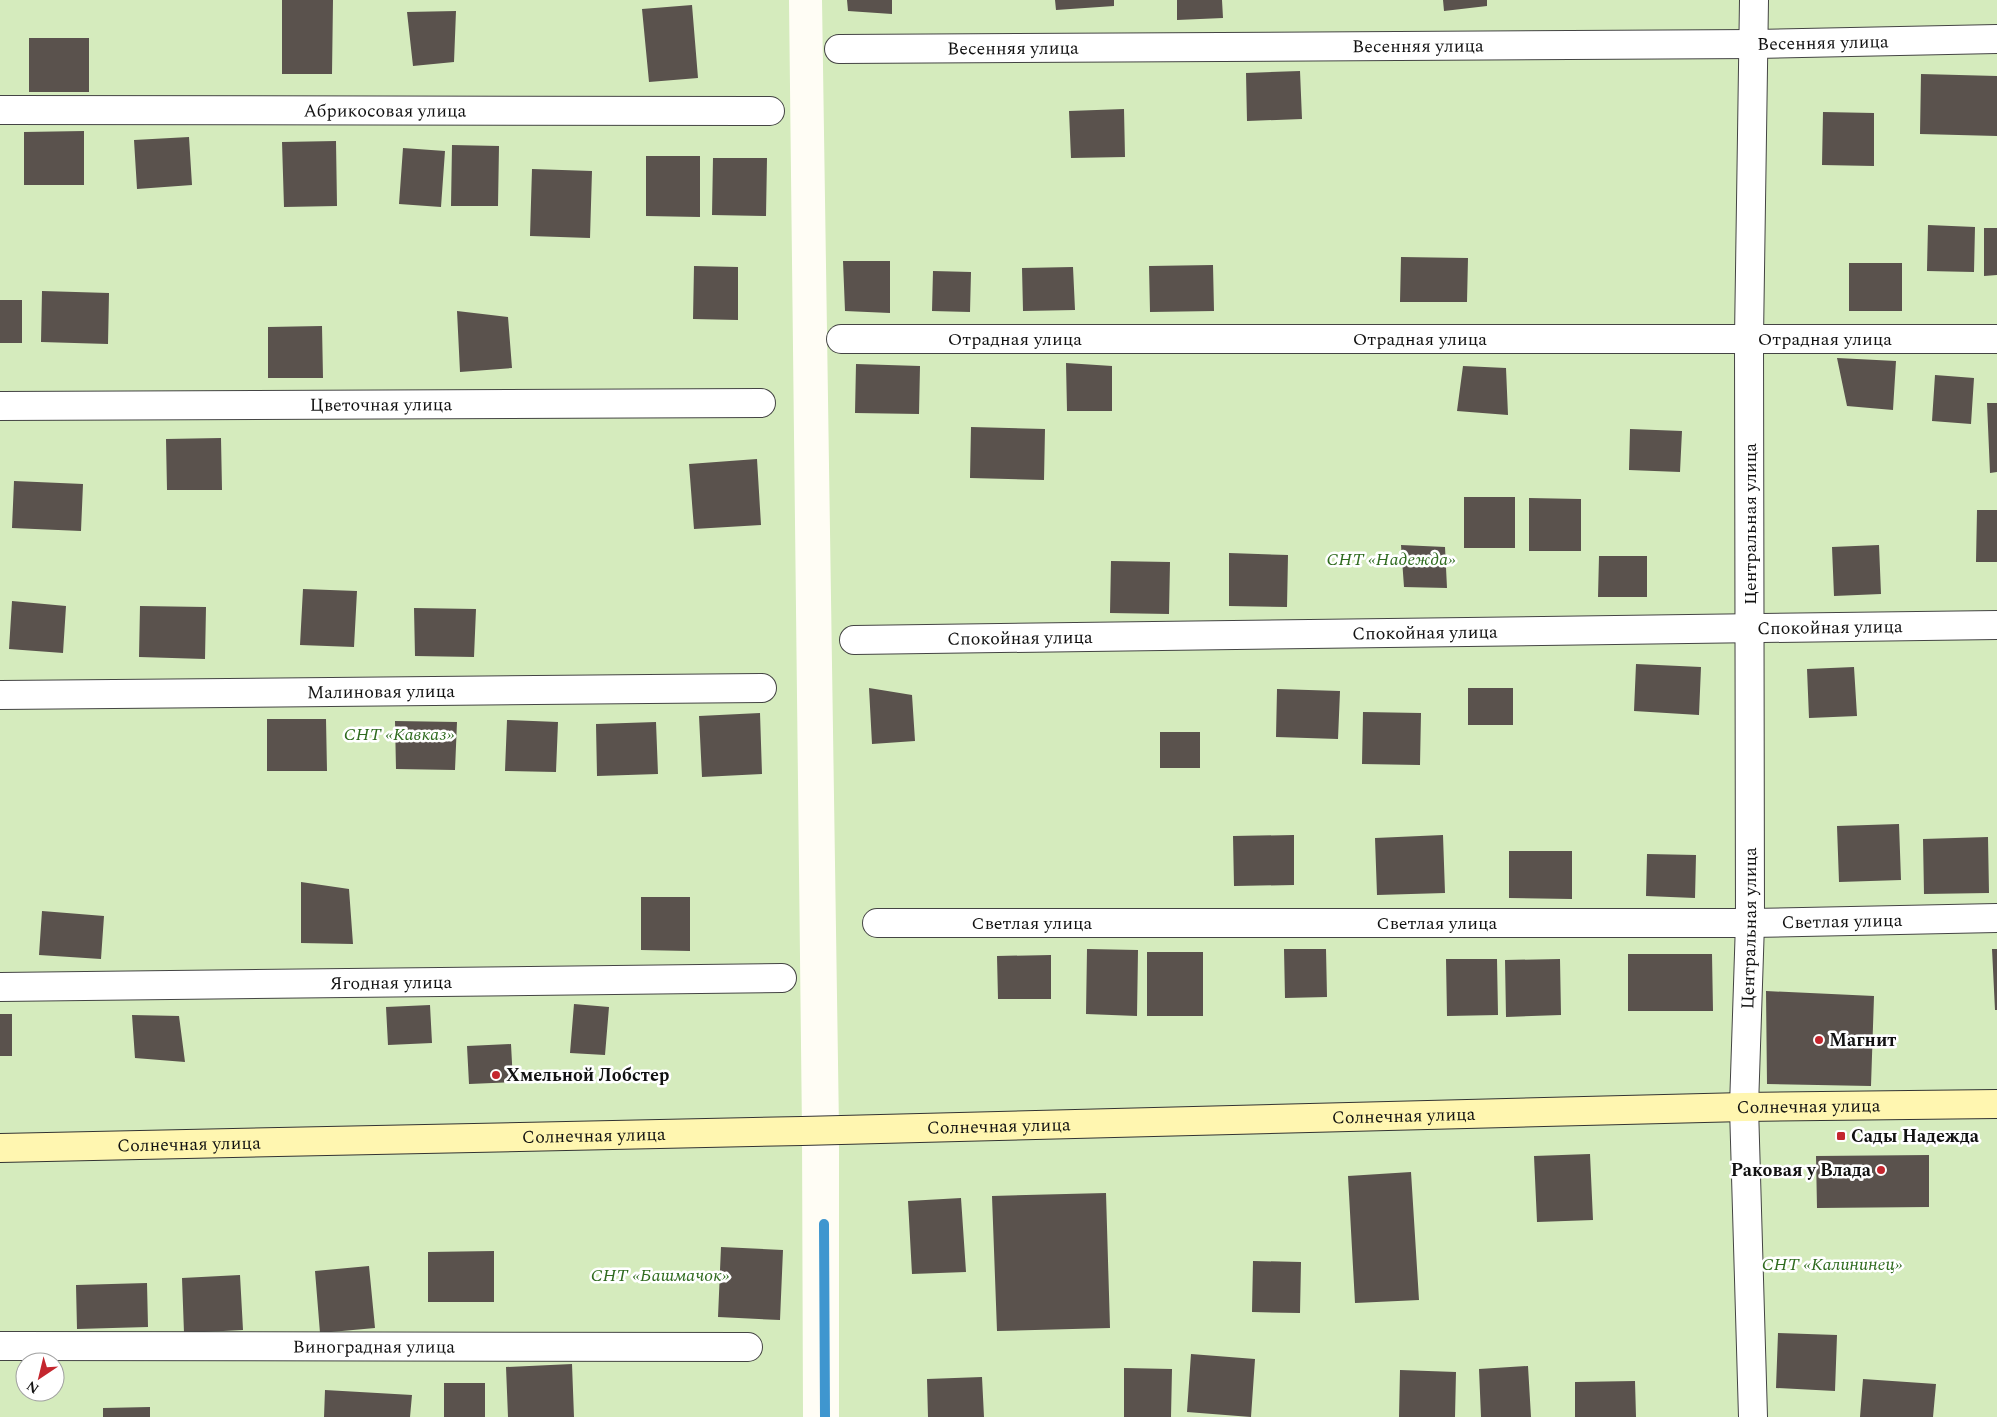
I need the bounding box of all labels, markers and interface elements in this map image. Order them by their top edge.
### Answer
street label: Весенняя улица [1757,28,1889,58]
street label: Весенняя улица [1352,32,1484,60]
street label: Весенняя улица [947,35,1079,62]
street label: Абрикосовая улица [304,97,467,125]
street label: Отрадная улица [948,326,1082,353]
street label: Отрадная улица [1353,326,1487,353]
street label: Отрадная улица [1758,326,1892,353]
street label: Цветочная улица [310,391,452,419]
street label: Центральная улица [1737,443,1764,605]
park label: СНТ «Надежда» [1326,546,1456,573]
street label: Спокойная улица [1757,613,1903,642]
street label: Спокойная улица [1352,619,1498,647]
street label: Спокойная улица [947,624,1093,653]
street label: Малиновая улица [307,678,455,706]
park label: СНТ «Кавказ» [344,721,455,748]
street label: Центральная улица [1734,847,1764,1010]
street label: Светлая улица [1781,907,1903,936]
street label: Светлая улица [972,910,1093,937]
street label: Светлая улица [1377,910,1498,937]
street label: Ягодная улица [330,969,452,997]
place label: Магнит [1829,1027,1896,1054]
marker: Магнит [1813,1034,1825,1046]
place label: Хмельной Лобстер [506,1062,669,1089]
marker: Хмельной Лобстер [490,1069,502,1081]
street label: Солнечная улица [1736,1092,1881,1121]
street label: Солнечная улица [1331,1101,1476,1131]
street label: Солнечная улица [927,1111,1071,1142]
street label: Солнечная улица [522,1121,666,1151]
place label: Сады Надежда [1851,1123,1980,1150]
street label: Солнечная улица [117,1129,261,1160]
marker: Сады Надежда [1835,1130,1847,1142]
place label: Раковая у Влада [1731,1157,1872,1184]
marker: Раковая у Влада [1875,1164,1887,1176]
park label: СНТ «Калининец» [1762,1251,1903,1278]
park label: СНТ «Башмачок» [591,1262,730,1289]
street label: Виноградная улица [293,1333,455,1361]
north arrow [15,1352,65,1402]
text: N [22,1375,44,1399]

